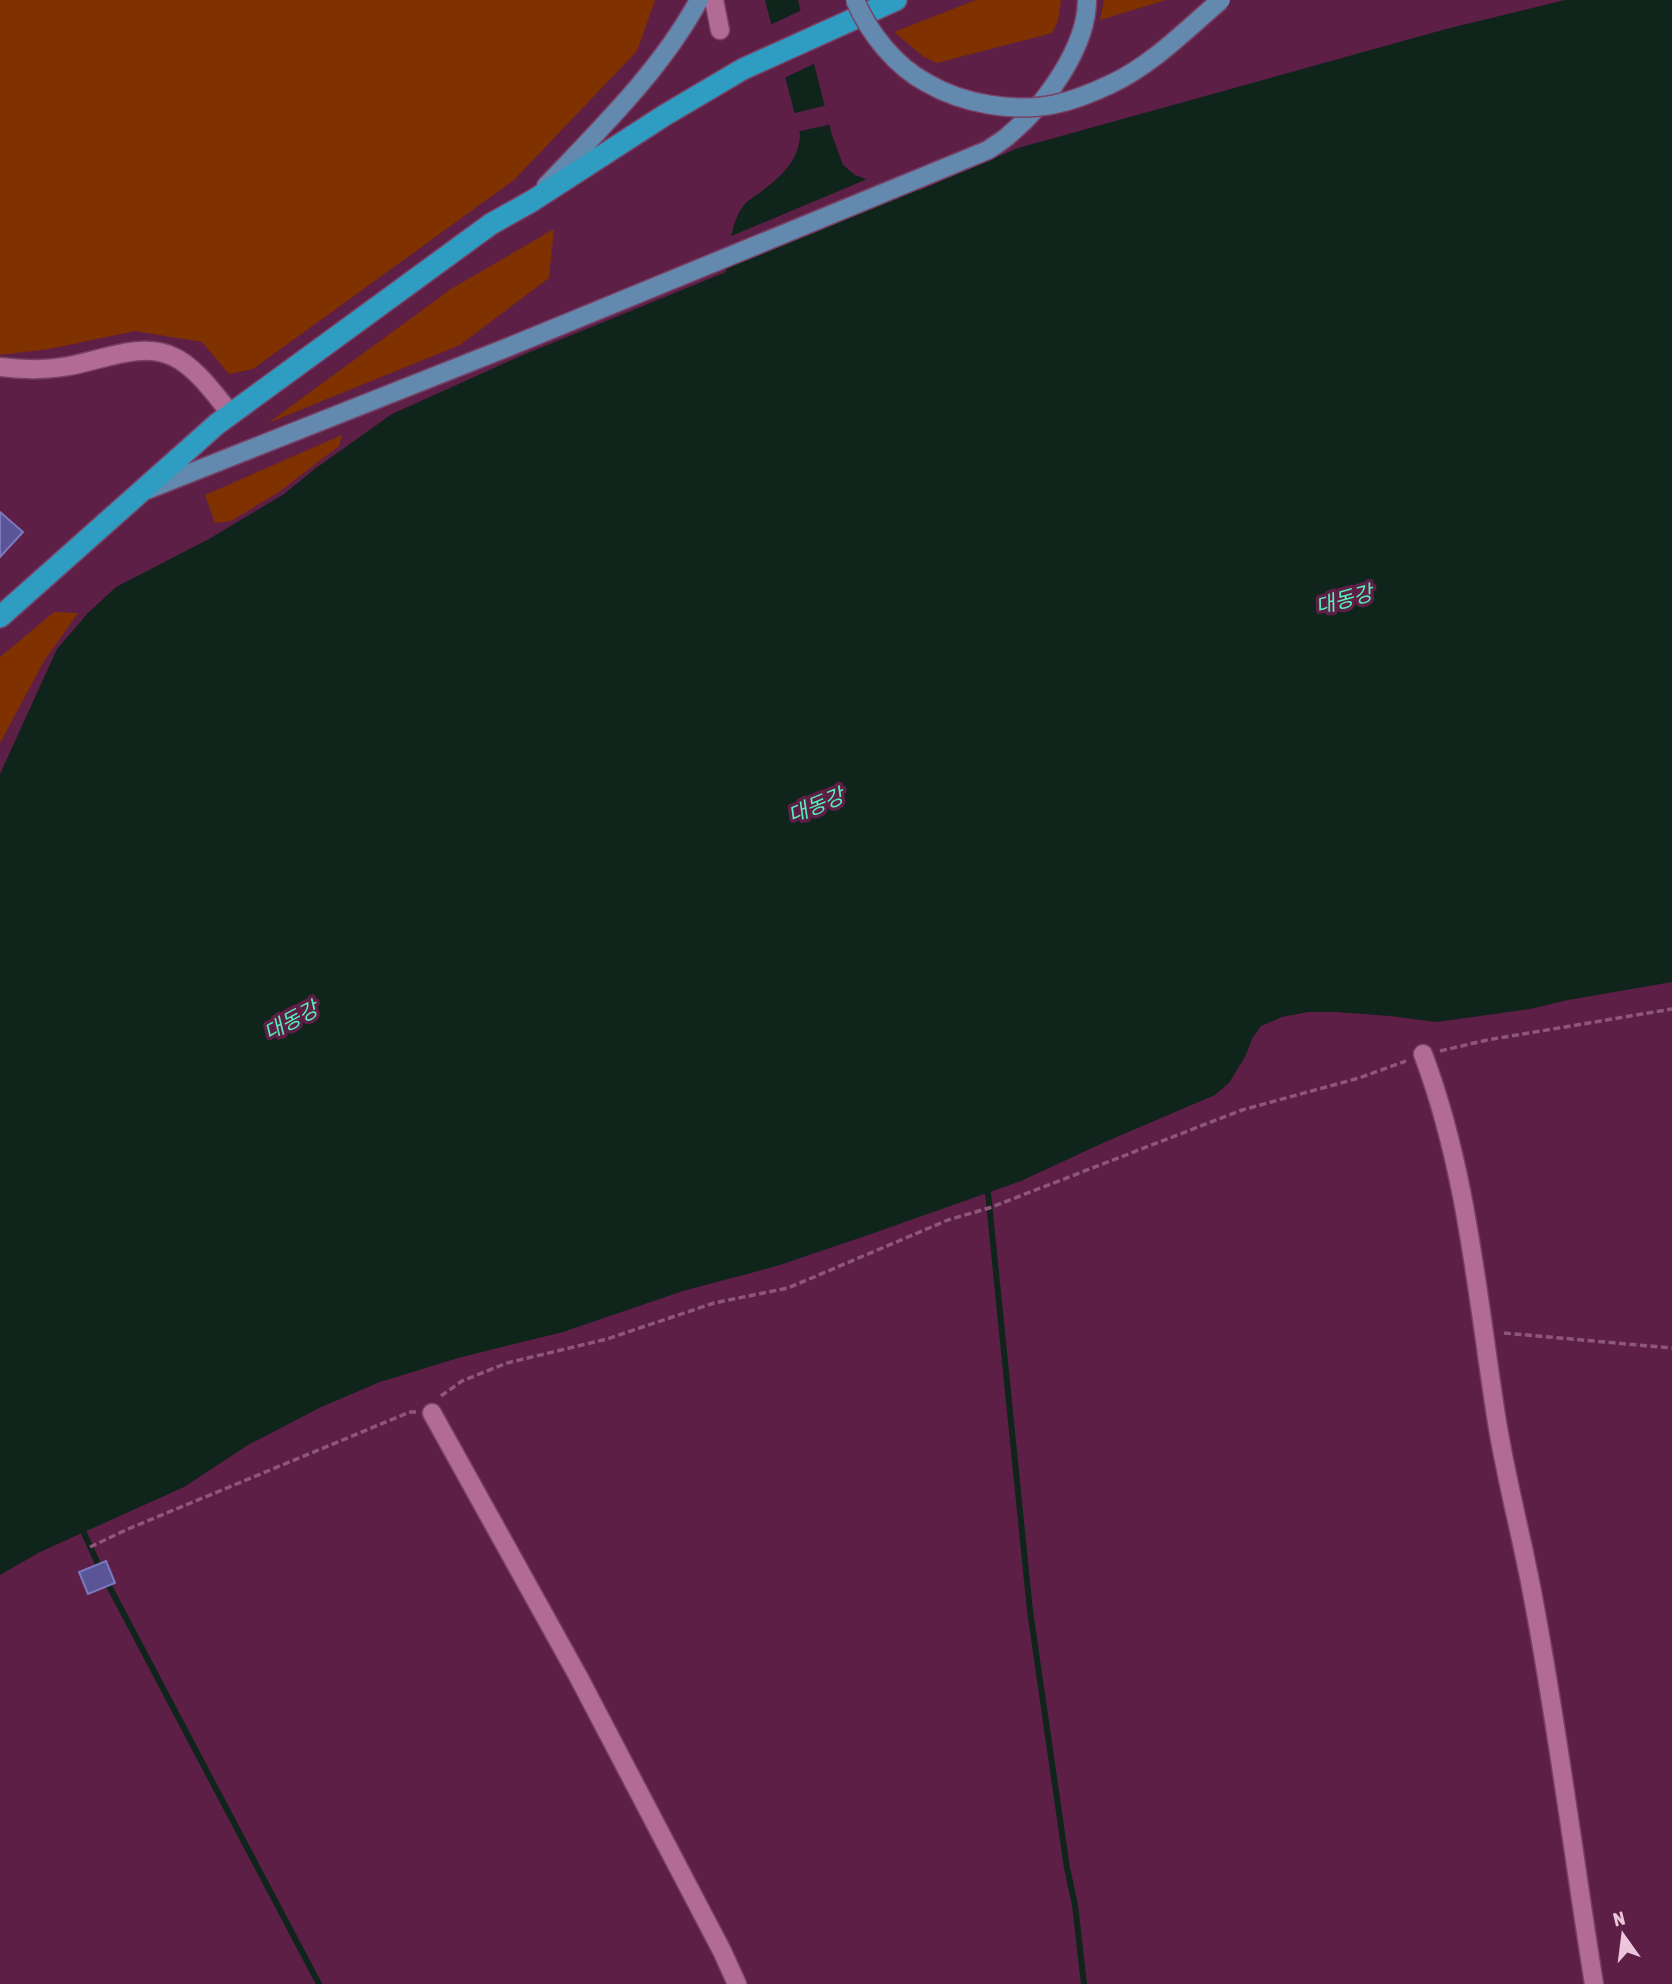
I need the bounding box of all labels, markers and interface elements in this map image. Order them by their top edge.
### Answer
water label: 대동강 [1313,579,1377,618]
water label: 대동강 [784,782,849,827]
water label: 대동강 [259,995,324,1044]
north arrow [1588,1900,1658,1970]
text: N [1611,1906,1627,1931]

